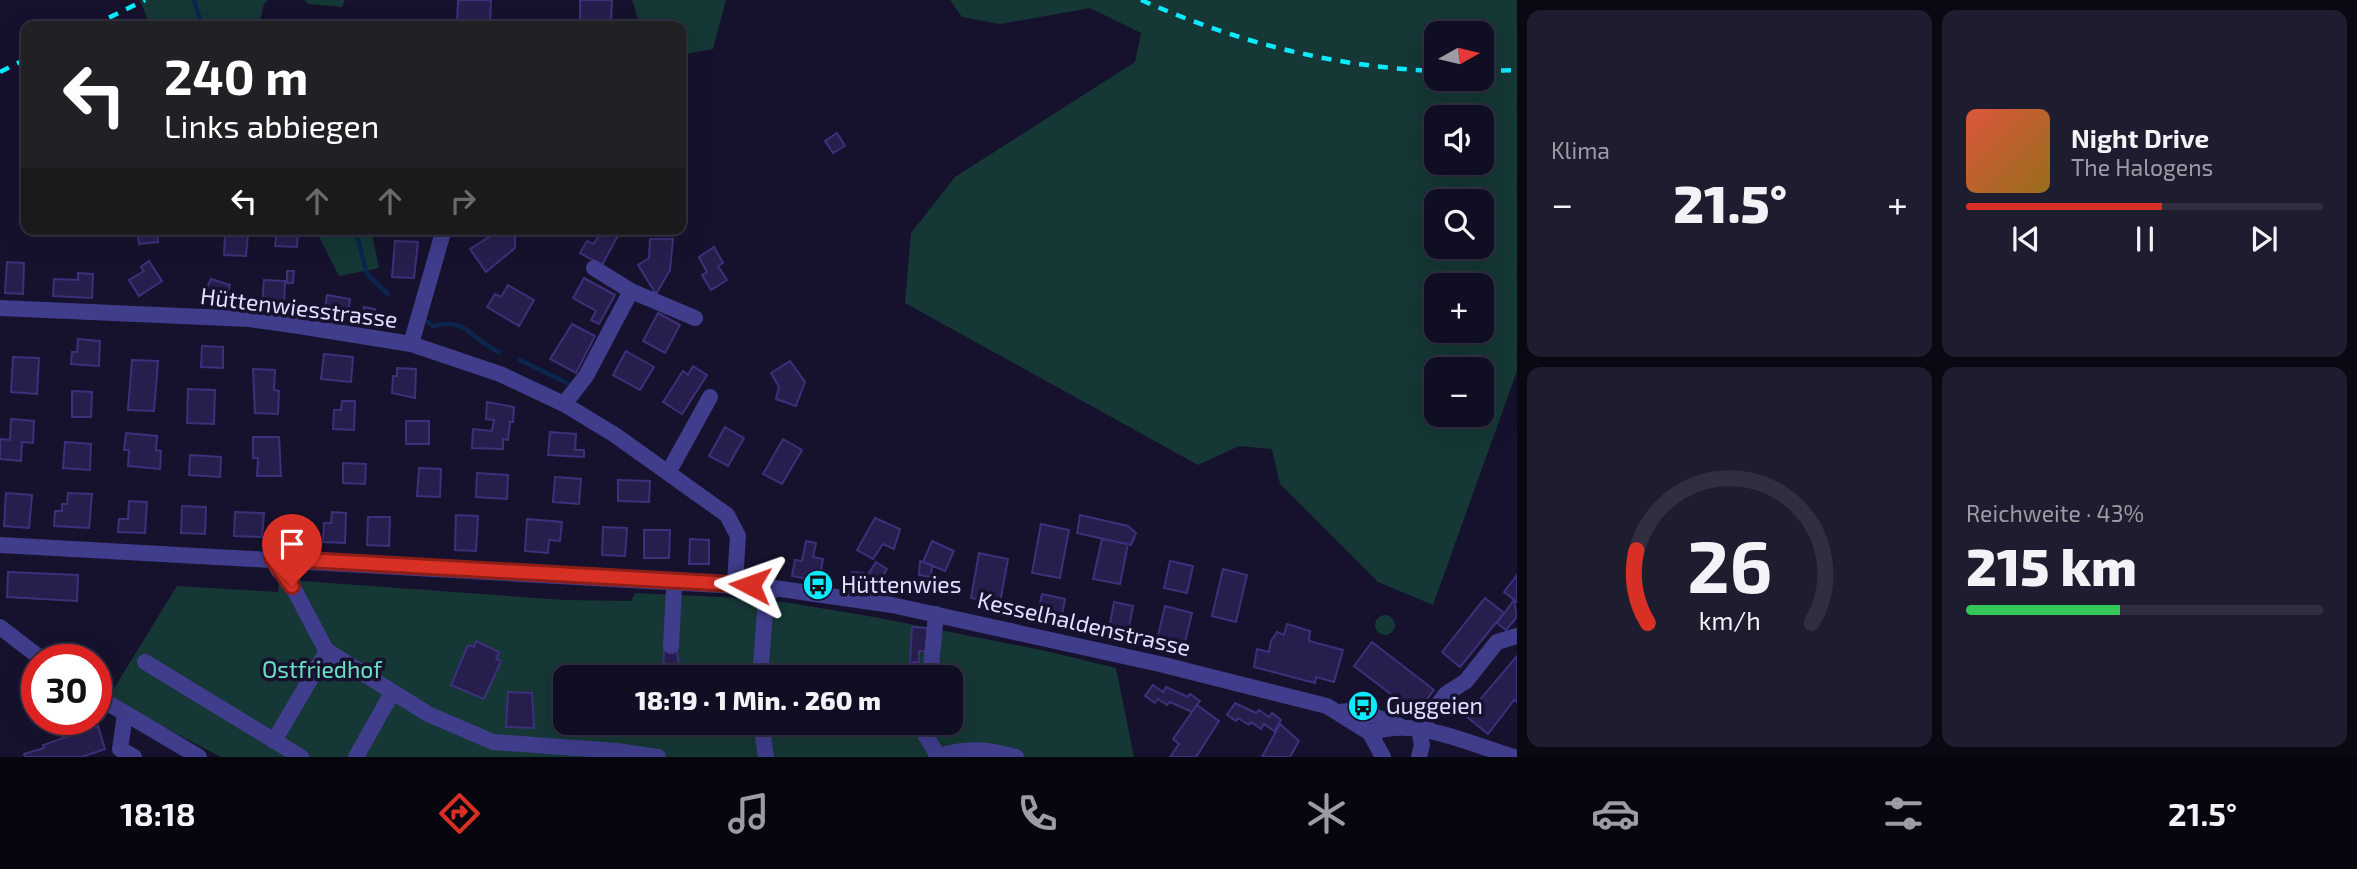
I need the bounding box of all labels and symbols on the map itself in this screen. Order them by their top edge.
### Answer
north arrow [1424,21,1494,91]
street label: Hüttenwiesstrasse [199,281,399,333]
pin [262,514,322,586]
position arrow [713,548,787,622]
bus stop icon: Hüttenwies [801,568,835,602]
place label: Hüttenwies [841,570,961,598]
street label: Kesselhaldenstrasse [975,585,1194,661]
speed limit sign: 30 [21,644,112,735]
park label: Ostfriedhof [262,655,383,683]
bus stop icon: Guggeien [1346,689,1380,723]
place label: Guggeien [1386,691,1483,719]

